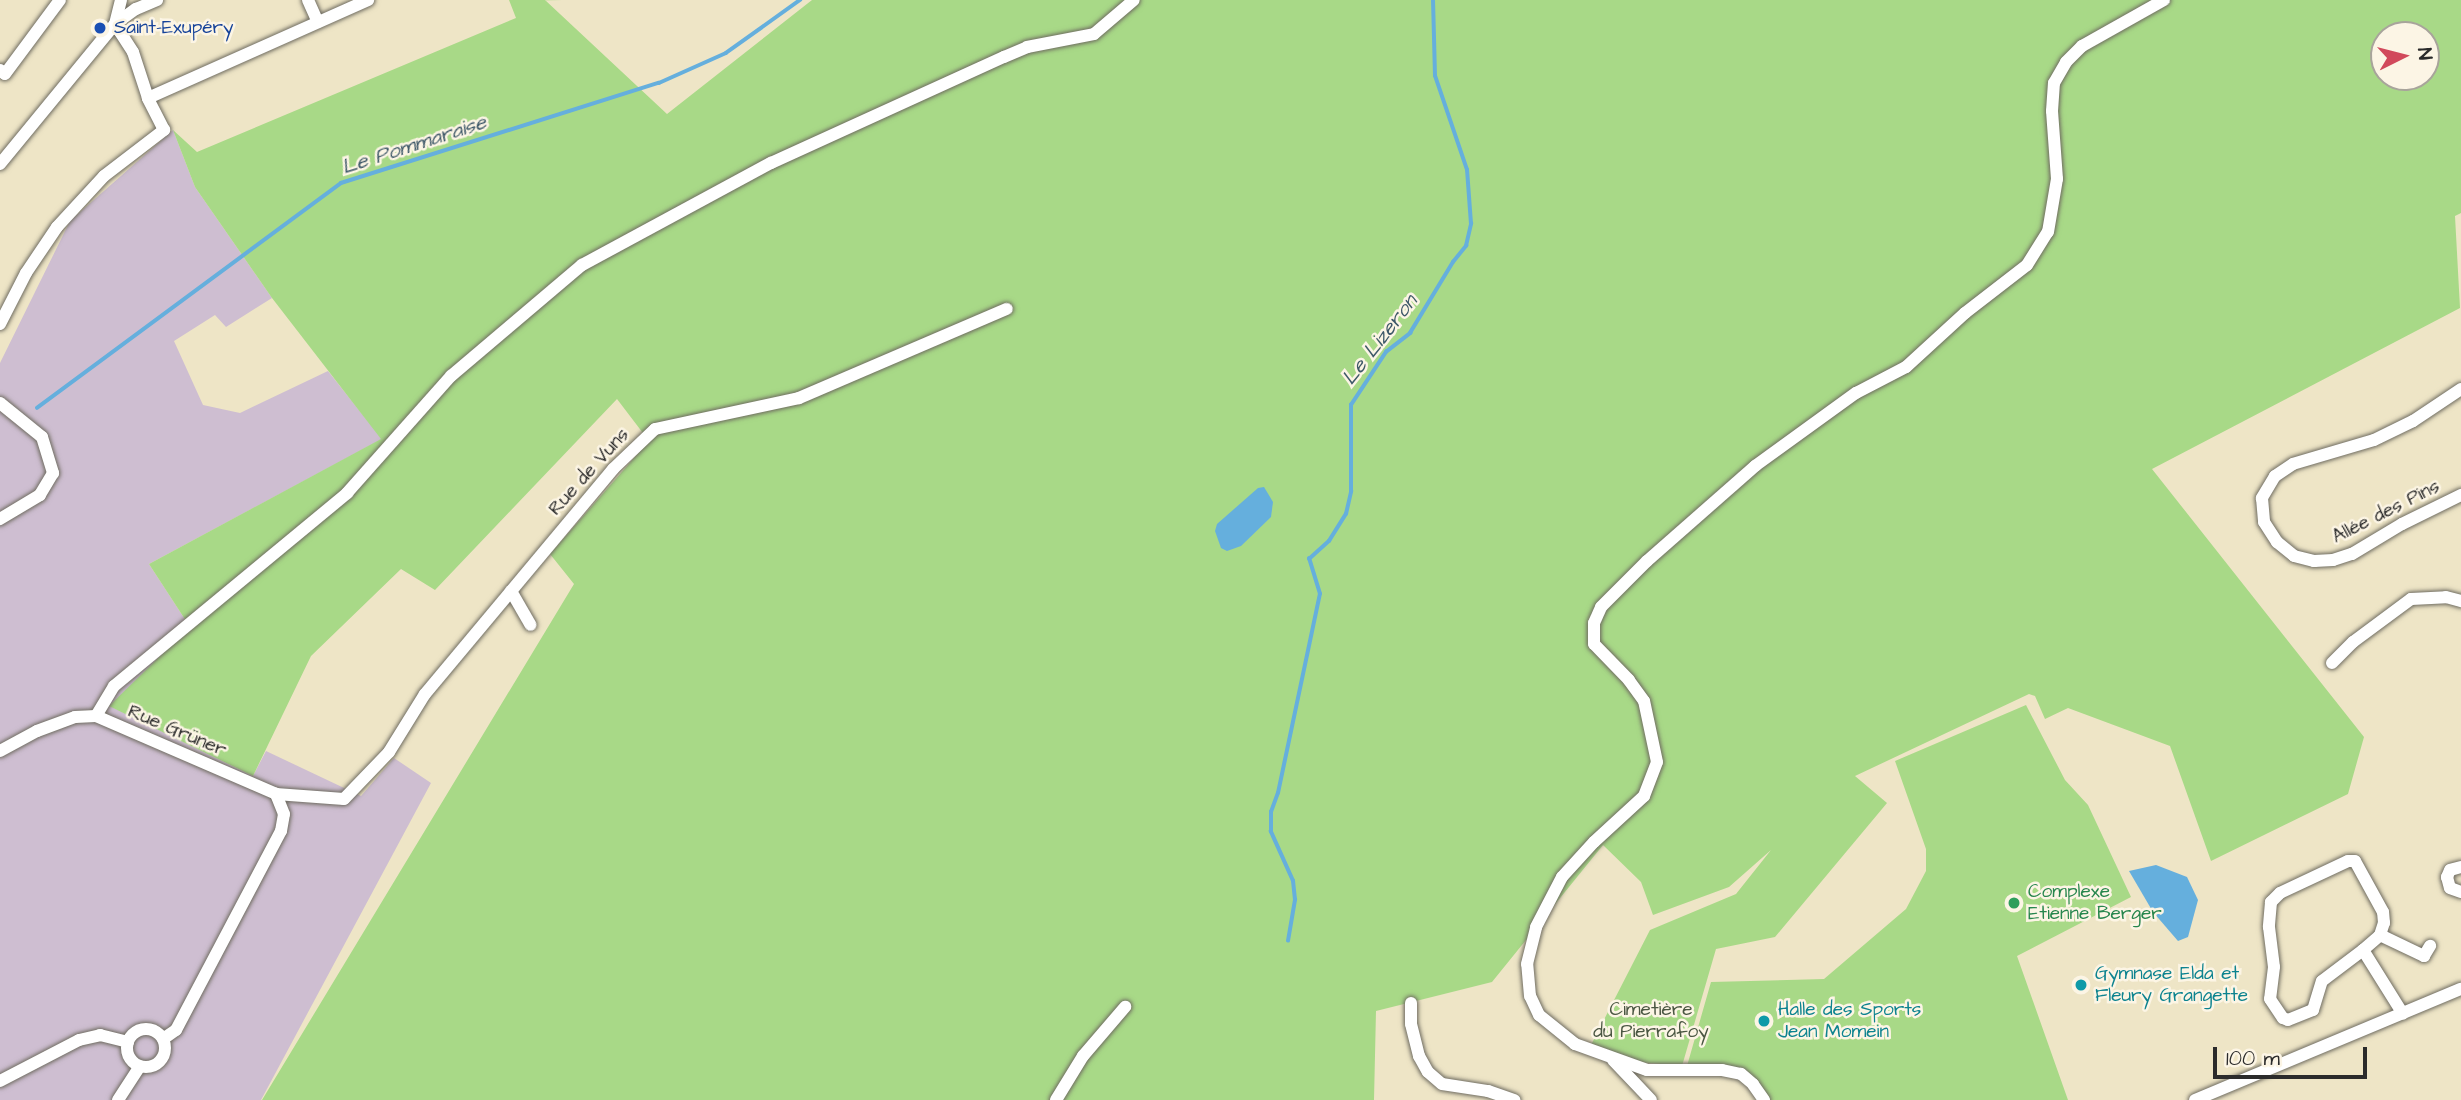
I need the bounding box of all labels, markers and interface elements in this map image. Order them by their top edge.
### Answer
place label: Saint-Exupéry [114,17,233,39]
marker: Saint-Exupéry [92,20,108,36]
north arrow [2370,21,2440,91]
text: N [2410,47,2438,61]
water label: Le Pommaraise [339,110,489,180]
water label: Le Lizeron [1337,290,1423,390]
street label: Rue de Vuns [544,424,634,520]
street label: Allée des Pins [2328,475,2444,549]
street label: Rue Grüner [124,700,230,762]
place label: Complexe Etienne Berger [2028,881,2162,925]
marker: Complexe Etienne Berger [2006,895,2022,911]
place label: Gymnase Elda et Fleury Grangette [2095,963,2248,1007]
marker: Gymnase Elda et Fleury Grangette [2073,977,2089,993]
park label: Cimetière du Pierrafoy [1593,999,1709,1043]
place label: Halle des Sports Jean Momein [1778,999,1921,1043]
marker: Halle des Sports Jean Momein [1756,1013,1772,1029]
scale bar [2216,1034,2370,1078]
text: 100 m [2226,1044,2280,1073]

